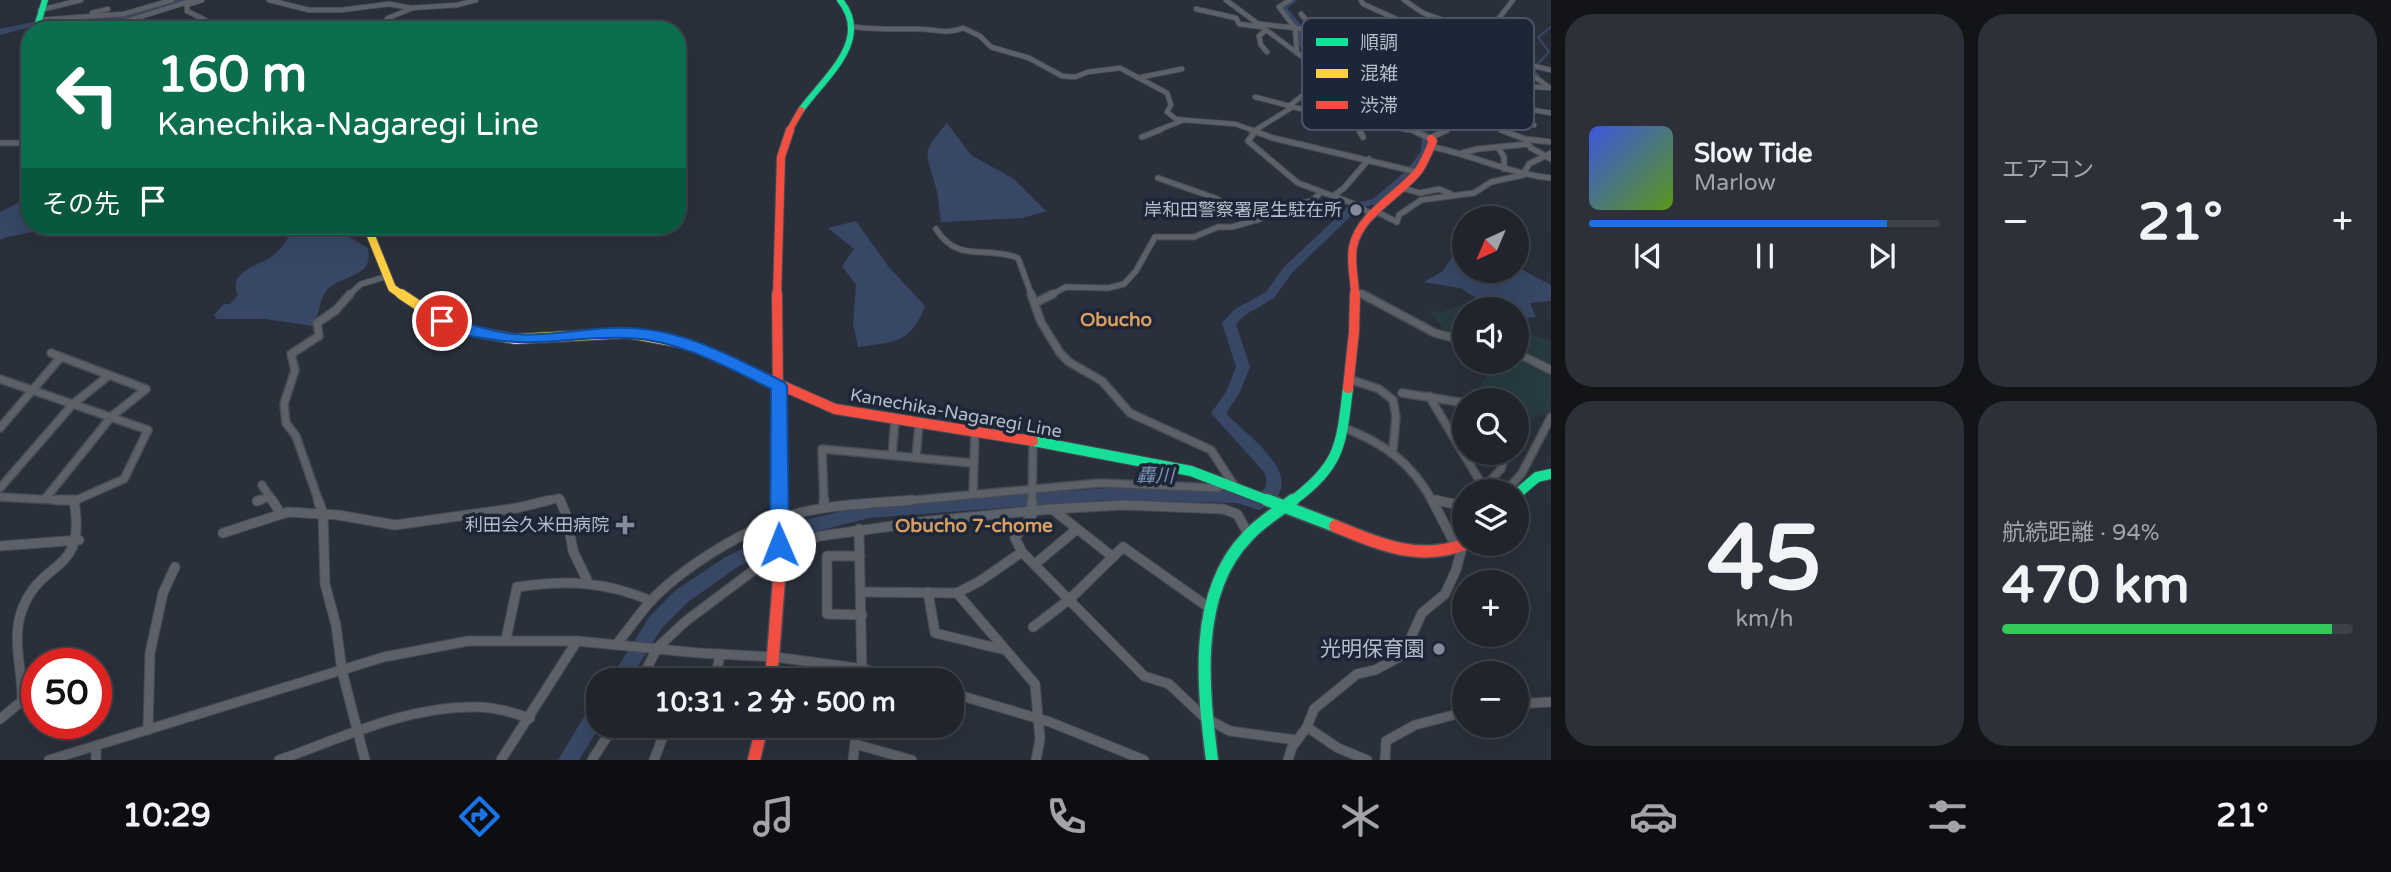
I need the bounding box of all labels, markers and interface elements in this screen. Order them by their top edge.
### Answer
legend [1302,18,1534,130]
text: 順調 [1360,32,1398,54]
text: 160 m [157,46,307,105]
icon: left [42,49,133,140]
text: 混雑 [1360,63,1398,85]
text: 渋滞 [1360,95,1398,117]
text: Kanechika-Nagaregi Line [157,106,539,144]
text: Slow Tide [1694,138,1812,169]
text: エアコン [2002,156,2094,184]
text: Marlow [1694,169,1776,197]
icon: arrive [134,182,172,220]
text: その先 [42,189,120,220]
text: 21° [2138,191,2223,254]
place label: 岸和田警察署尾生駐在所 [1144,199,1342,221]
text: − [2002,199,2029,245]
text: + [2332,199,2353,245]
marker: 岸和田警察署尾生駐在所 [1348,202,1364,218]
north arrow [1452,206,1530,284]
map controls [1452,206,1529,738]
icon: previous [1629,237,1667,275]
icon: pause [1746,237,1784,275]
icon: next [1863,237,1901,275]
pin [412,291,472,351]
button: sound [1452,297,1529,374]
icon: arrive [423,302,461,340]
district label: Obucho [1080,309,1152,331]
street label: Kanechika-Nagaregi Line [848,384,1064,442]
button: search [1452,388,1529,465]
water label: 轟川 [1136,465,1176,487]
button: layers [1452,479,1529,556]
text: 45 [1707,504,1822,614]
position arrow [742,508,816,582]
place label: 利田会久米田病院 [465,514,609,536]
marker: 利田会久米田病院 [615,515,635,535]
district label: Obucho 7-chome [895,515,1053,537]
text: 航続距離 · 94% [2002,519,2160,547]
text: 470 km [2002,554,2190,617]
button: + [1452,570,1529,647]
text: km/h [1736,605,1793,633]
place label: 光明保育園 [1320,637,1425,662]
marker: 光明保育園 [1431,641,1447,657]
speed limit sign: 50 [21,648,112,739]
button: − [1452,661,1529,738]
text: 10:31 · 2 分 · 500 m [654,687,896,718]
icon: directions [455,792,504,841]
icon: music [749,792,798,841]
icon: phone [1042,792,1091,841]
icon: climate [1336,792,1385,841]
icon: car [1629,792,1678,841]
icon: filters [1923,792,1972,841]
text: 10:29 [122,797,211,835]
text: 21° [2216,797,2269,835]

